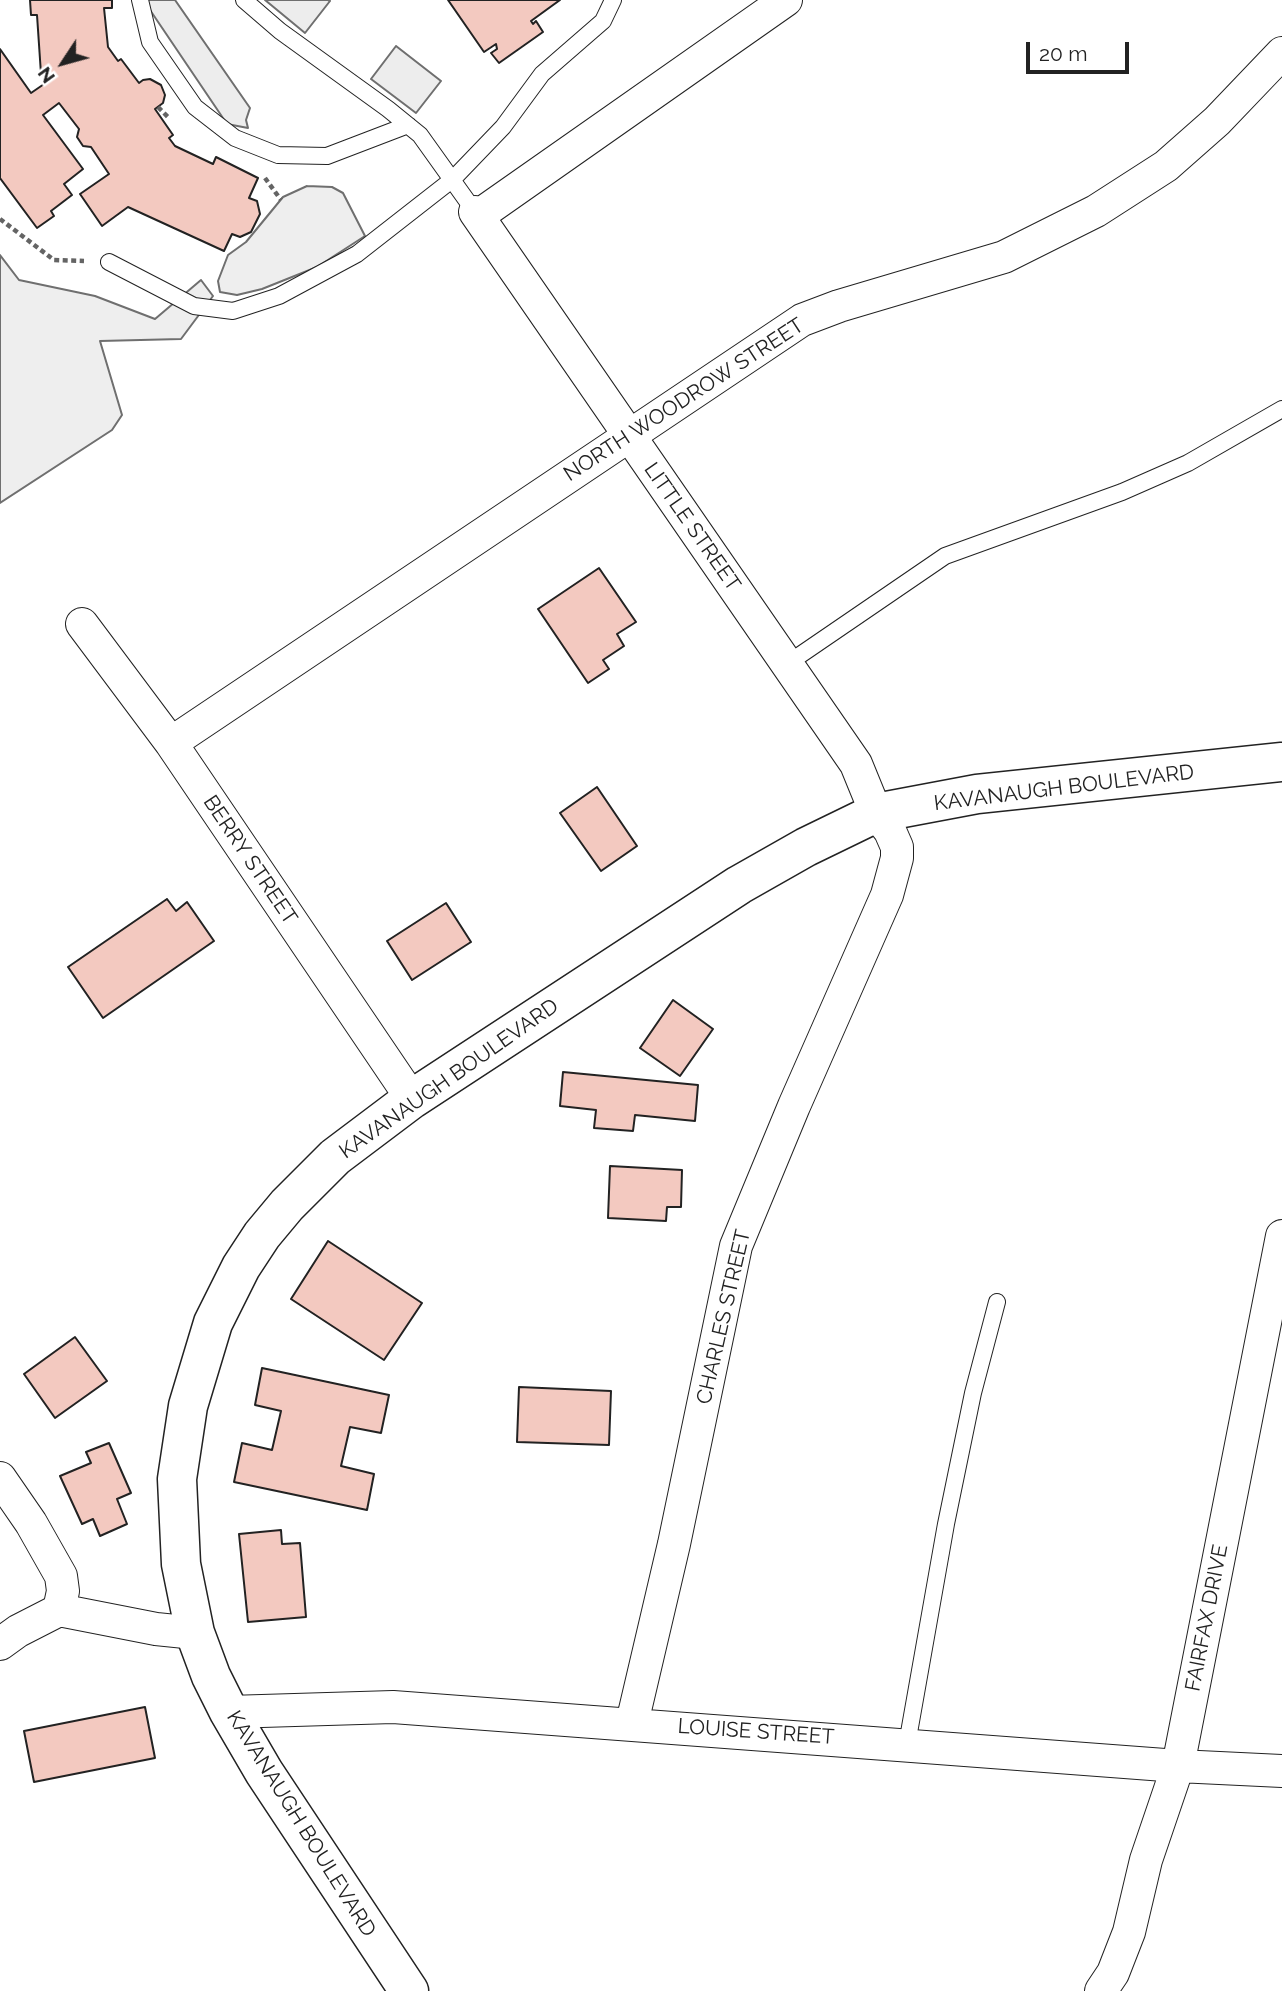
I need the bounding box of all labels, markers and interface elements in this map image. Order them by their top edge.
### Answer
north arrow [28,28,98,98]
scale bar [1030,28,1133,72]
text: 20 m [1039,41,1087,66]
text: N [33,63,59,88]
street label: NORTH WOODROW STREET [559,313,809,487]
street label: LITTLE STREET [638,458,746,596]
street label: KAVANAUGH BOULEVARD [933,760,1195,816]
street label: BERRY STREET [198,791,302,929]
street label: KAVANAUGH BOULEVARD [335,994,563,1164]
street label: CHARLES STREET [692,1227,756,1407]
street label: FAIRFAX DRIVE [1180,1542,1234,1694]
street label: KAVANAUGH BOULEVARD [221,1706,381,1942]
street label: LOUISE STREET [677,1714,835,1750]

